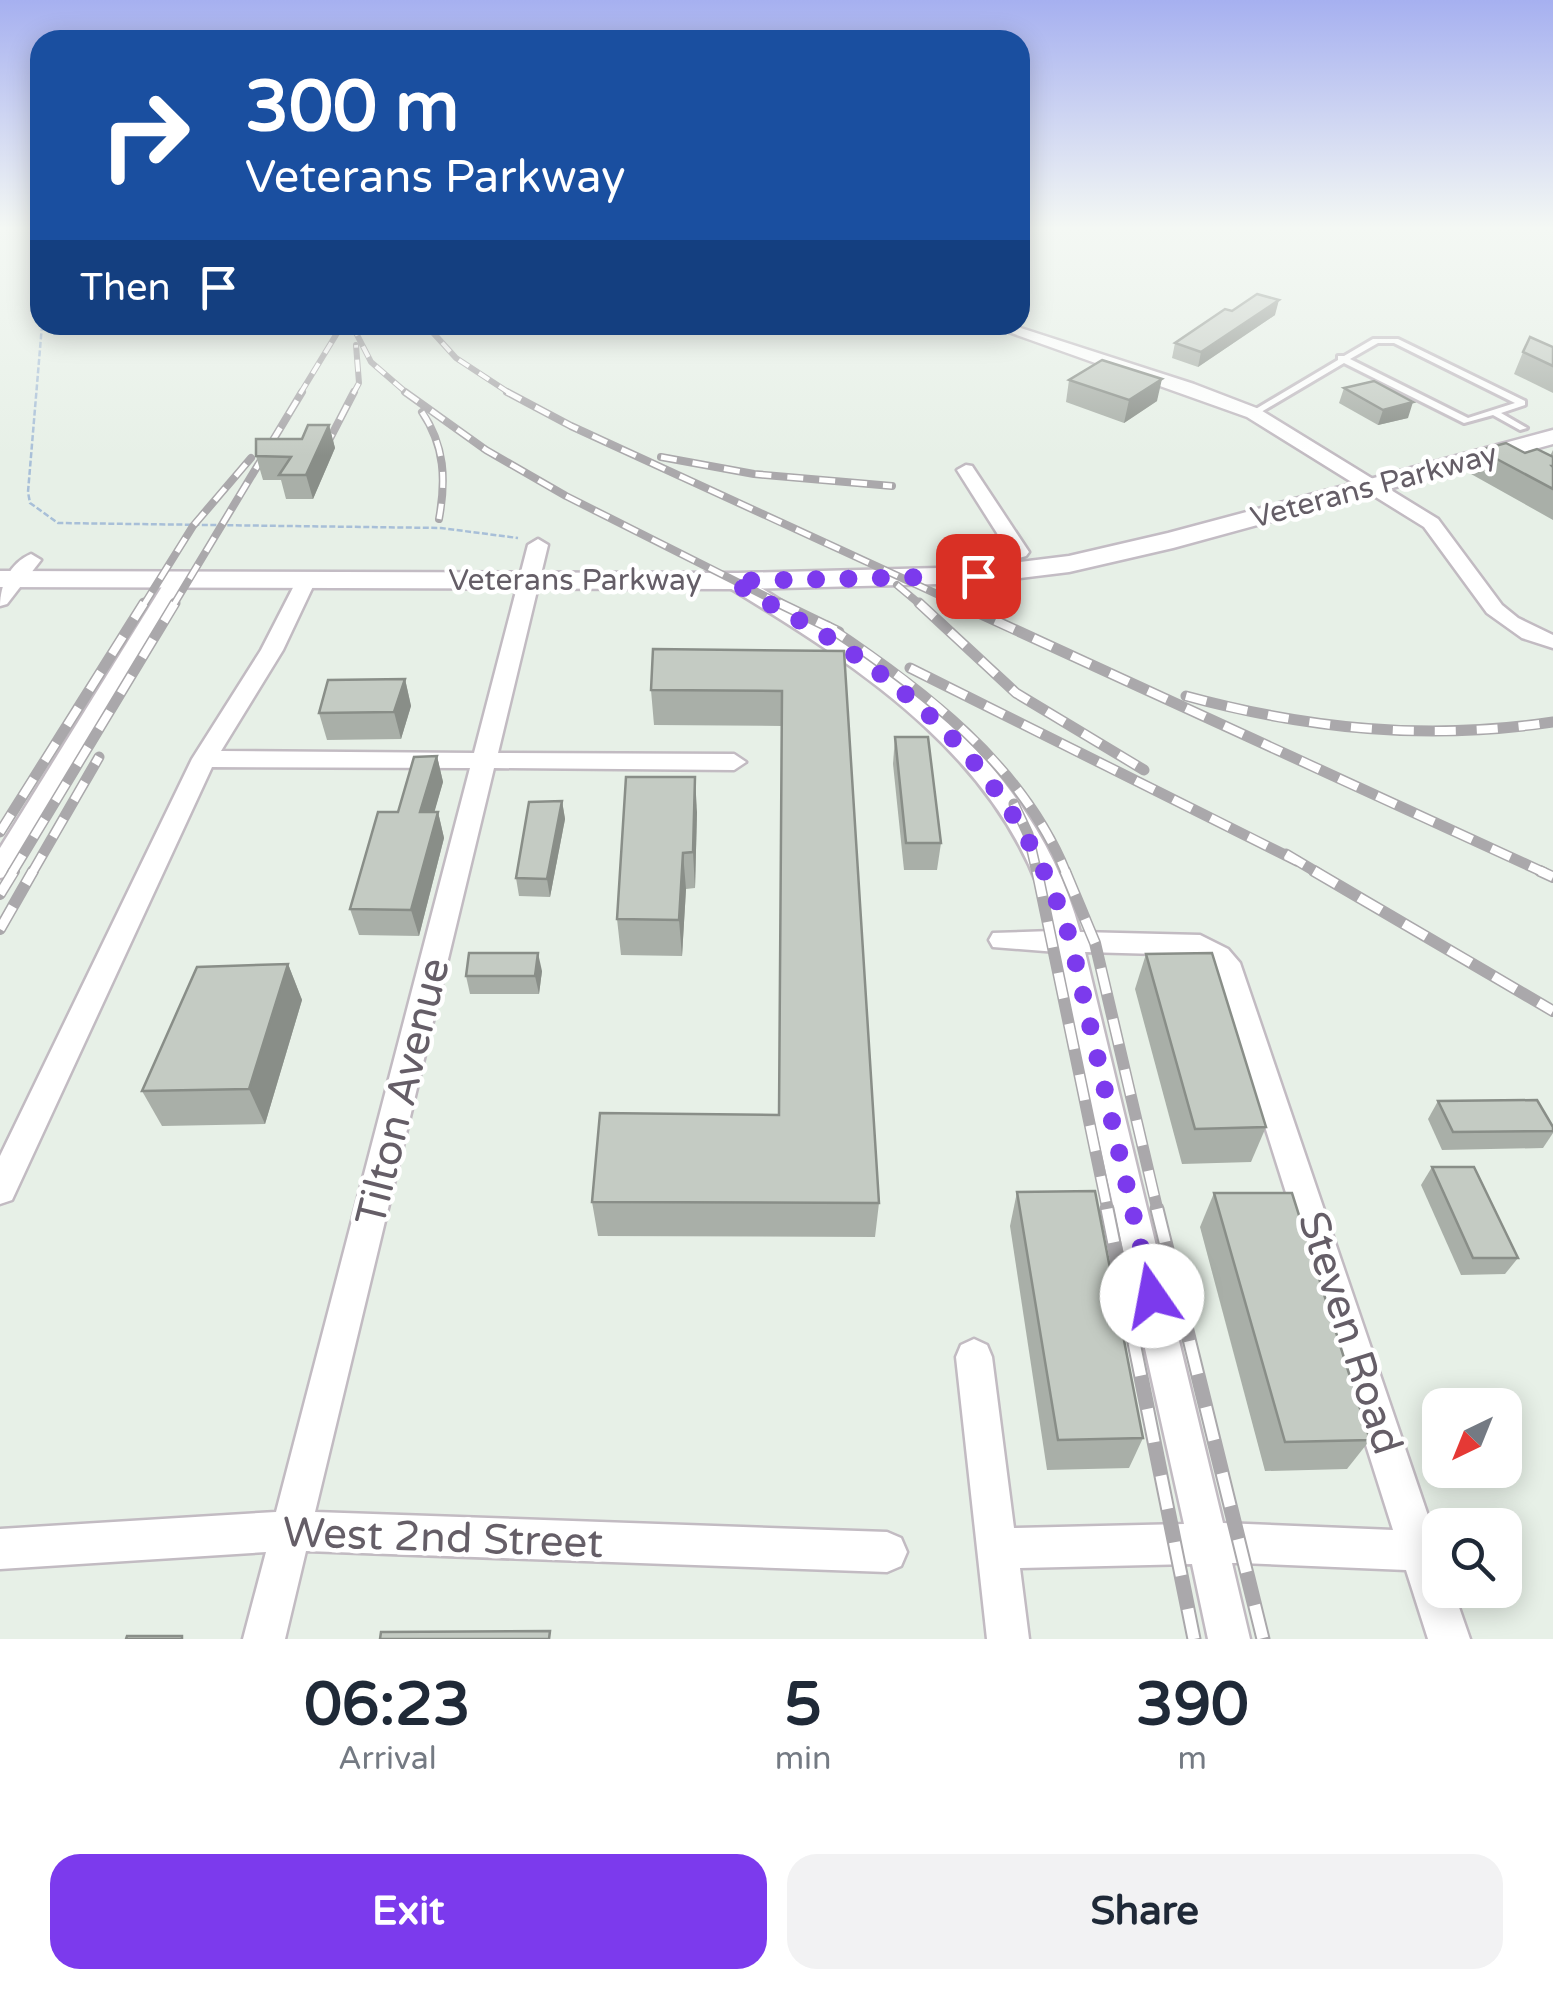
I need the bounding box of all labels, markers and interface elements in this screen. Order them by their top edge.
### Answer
text: 300 m [245,66,459,150]
icon: right [80,70,210,200]
text: Veterans Parkway [245,151,625,205]
icon: arrive [191,260,246,315]
text: Then [80,265,171,311]
street label: Veterans Parkway [1247,435,1501,537]
pin [936,534,1021,619]
icon: arrive [951,549,1006,604]
street label: Veterans Parkway [448,562,702,599]
street label: Tilton Avenue [345,953,461,1231]
street label: Steven Road [1287,1205,1413,1461]
position arrow [1100,1244,1204,1348]
north arrow [1422,1388,1522,1488]
map controls [1422,1388,1522,1608]
street label: West 2nd Street [282,1507,604,1569]
button: search [1422,1508,1522,1608]
text: 06:23 [304,1669,471,1741]
text: 5 [784,1669,822,1741]
text: 390 [1136,1669,1249,1741]
text: Arrival [338,1740,437,1778]
text: min [775,1740,832,1778]
text: m [1178,1740,1207,1778]
button: Exit [50,1854,767,1969]
button: Share [787,1854,1503,1969]

